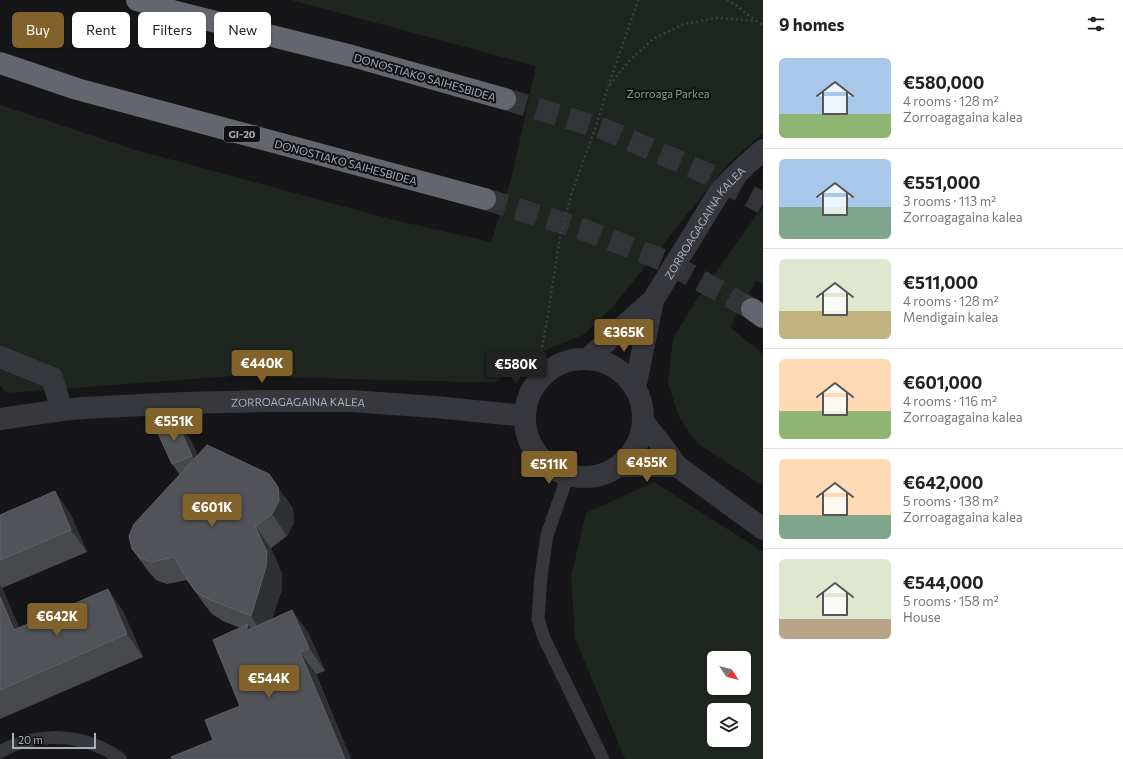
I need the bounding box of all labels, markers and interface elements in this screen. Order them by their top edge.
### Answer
chip: Buy [12,12,64,48]
chip: Rent [72,12,130,48]
chip: Filters [138,12,206,48]
chip: New [214,12,271,48]
icon: filters [1085,13,1107,35]
text: 9 homes [779,14,844,35]
street label: DONOSTIAKO SAIHESBIDEA [352,50,498,104]
text: €580,000 [903,72,984,93]
icon: home [811,74,859,122]
park label: Zorroaga Parkea [627,87,709,100]
text: 4 rooms · 128 m² [903,93,999,109]
text: Zorroagagaina kalea [903,109,1023,125]
road number: GI-20 [224,126,260,142]
street label: DONOSTIAKO SAIHESBIDEA [273,137,419,187]
street label: ZORROAGAGAINA KALEA [661,163,748,281]
text: €551,000 [903,172,980,193]
icon: home [811,175,859,223]
text: 3 rooms · 113 m² [903,193,996,209]
text: Zorroagagaina kalea [903,209,1023,225]
text: €511,000 [903,272,978,293]
icon: home [811,275,859,323]
text: 4 rooms · 128 m² [903,293,999,309]
text: Mendigain kalea [903,309,998,325]
pin: €365K [596,319,652,353]
text: €365K [603,324,645,340]
pin: €440K [234,350,290,384]
pin: €580K [488,351,544,385]
text: €440K [241,355,283,371]
text: €580K [495,356,537,372]
text: €601,000 [903,372,982,393]
icon: home [811,375,859,423]
text: 4 rooms · 116 m² [903,393,997,409]
street label: ZORROAGAGAINA KALEA [231,395,366,409]
pin: €551K [146,408,202,442]
text: Zorroagagaina kalea [903,409,1023,425]
text: €551K [154,413,194,429]
pin: €455K [619,449,675,483]
pin: €511K [521,451,577,485]
text: €455K [626,454,668,470]
text: €511K [530,456,568,472]
text: €642,000 [903,472,983,493]
icon: home [811,475,859,523]
text: 5 rooms · 138 m² [903,493,999,509]
pin: €601K [184,494,240,528]
text: €601K [192,499,232,515]
text: Zorroagagaina kalea [903,509,1023,525]
text: €544,000 [903,572,984,593]
icon: home [811,575,859,623]
text: 5 rooms · 158 m² [903,593,999,609]
pin: €642K [29,603,85,637]
text: €642K [36,608,78,624]
text: House [903,609,941,625]
north arrow [707,651,751,695]
map controls [707,651,751,747]
pin: €544K [241,665,297,699]
text: €544K [248,670,290,686]
button: layers [707,703,751,747]
scale bar [12,731,96,750]
text: 20 m [18,733,43,746]

